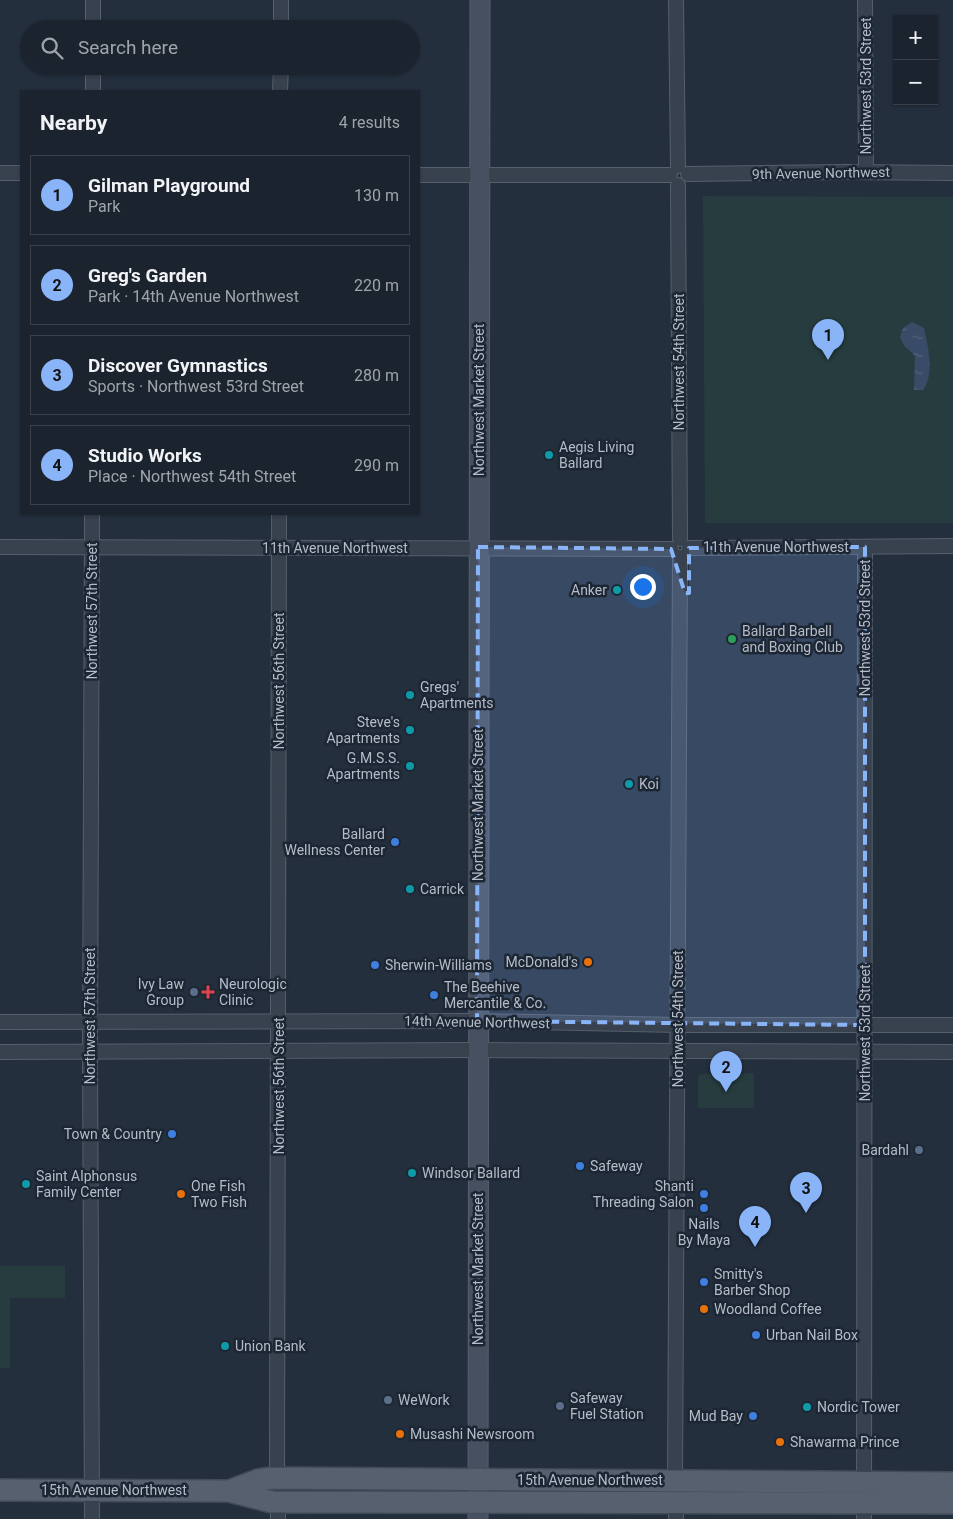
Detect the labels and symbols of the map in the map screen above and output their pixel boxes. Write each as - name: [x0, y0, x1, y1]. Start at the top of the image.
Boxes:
- street label: Northwest 53rd Street: [858, 17, 874, 155]
- street label: 9th Avenue Northwest: [752, 164, 891, 182]
- street label: Northwest 54th Street: [671, 293, 687, 431]
- pin: 1: [812, 319, 844, 360]
- street label: Northwest Market Street: [471, 323, 487, 476]
- place label: Aegis Living Ballard: [559, 439, 634, 471]
- marker: Aegis Living Ballard: [543, 449, 555, 461]
- street label: 11th Avenue Northwest: [703, 539, 849, 555]
- street label: 11th Avenue Northwest: [262, 540, 408, 556]
- street label: Northwest 57th Street: [84, 542, 100, 680]
- street label: Northwest 53rd Street: [857, 559, 873, 697]
- your location: [630, 574, 656, 600]
- place label: Anker: [571, 582, 607, 598]
- marker: Anker: [611, 584, 623, 596]
- street label: Northwest 56th Street: [271, 612, 287, 750]
- place label: Ballard Barbell and Boxing Club: [742, 623, 843, 655]
- marker: Ballard Barbell and Boxing Club: [726, 633, 738, 645]
- place label: Gregs' Apartments: [420, 679, 494, 711]
- marker: Gregs' Apartments: [404, 689, 416, 701]
- place label: Steve's Apartments: [326, 714, 400, 746]
- marker: Steve's Apartments: [404, 724, 416, 736]
- street label: Northwest Market Street: [470, 728, 486, 881]
- place label: G.M.S.S. Apartments: [326, 750, 400, 782]
- marker: G.M.S.S. Apartments: [404, 760, 416, 772]
- place label: Koi: [639, 776, 659, 792]
- marker: Koi: [623, 778, 635, 790]
- place label: Ballard Wellness Center: [284, 826, 385, 858]
- marker: Ballard Wellness Center: [389, 836, 401, 848]
- place label: Carrick: [420, 881, 465, 897]
- marker: Carrick: [404, 883, 416, 895]
- street label: Northwest 57th Street: [82, 947, 98, 1085]
- street label: Northwest 54th Street: [670, 950, 686, 1088]
- place label: McDonald's: [506, 954, 578, 970]
- marker: McDonald's: [582, 956, 594, 968]
- place label: Sherwin-Williams: [385, 957, 492, 973]
- marker: Sherwin-Williams: [369, 959, 381, 971]
- street label: Northwest 53rd Street: [857, 964, 873, 1102]
- place label: Ivy Law Group: [138, 976, 184, 1008]
- place label: Neurologic Clinic: [219, 976, 287, 1008]
- place label: The Beehive Mercantile & Co.: [444, 979, 546, 1011]
- marker: Neurologic Clinic: [201, 985, 215, 999]
- marker: Ivy Law Group: [188, 986, 200, 998]
- marker: The Beehive Mercantile & Co.: [428, 989, 440, 1001]
- street label: 14th Avenue Northwest: [404, 1013, 550, 1031]
- street label: Northwest 56th Street: [271, 1017, 287, 1155]
- pin: 2: [710, 1051, 742, 1092]
- place label: Town & Country: [64, 1126, 162, 1142]
- marker: Town & Country: [166, 1128, 178, 1140]
- place label: Bardahl: [861, 1142, 909, 1158]
- marker: Bardahl: [913, 1144, 925, 1156]
- place label: Safeway: [590, 1158, 643, 1174]
- marker: Safeway: [574, 1160, 586, 1172]
- place label: Windsor Ballard: [422, 1165, 520, 1181]
- marker: Windsor Ballard: [406, 1167, 418, 1179]
- place label: Saint Alphonsus Family Center: [36, 1168, 137, 1200]
- pin: 3: [790, 1172, 822, 1213]
- marker: Saint Alphonsus Family Center: [20, 1178, 32, 1190]
- place label: One Fish Two Fish: [191, 1178, 247, 1210]
- place label: Shanti Threading Salon: [593, 1178, 694, 1210]
- marker: One Fish Two Fish: [175, 1188, 187, 1200]
- marker: Shanti Threading Salon: [698, 1188, 710, 1200]
- street label: Northwest Market Street: [470, 1192, 486, 1345]
- marker: Nails By Maya: [698, 1202, 710, 1214]
- pin: 4: [739, 1206, 771, 1247]
- place label: Nails By Maya: [678, 1216, 730, 1248]
- place label: Smitty's Barber Shop: [714, 1266, 791, 1298]
- marker: Smitty's Barber Shop: [698, 1276, 710, 1288]
- place label: Woodland Coffee: [714, 1301, 822, 1317]
- marker: Woodland Coffee: [698, 1303, 710, 1315]
- place label: Urban Nail Box: [766, 1327, 858, 1343]
- marker: Urban Nail Box: [750, 1329, 762, 1341]
- place label: Union Bank: [235, 1338, 306, 1354]
- marker: Union Bank: [219, 1340, 231, 1352]
- place label: Safeway Fuel Station: [570, 1390, 644, 1422]
- place label: WeWork: [398, 1392, 451, 1408]
- marker: WeWork: [382, 1394, 394, 1406]
- place label: Nordic Tower: [817, 1399, 900, 1415]
- marker: Safeway Fuel Station: [554, 1400, 566, 1412]
- marker: Nordic Tower: [801, 1401, 813, 1413]
- place label: Mud Bay: [689, 1408, 743, 1424]
- marker: Mud Bay: [747, 1410, 759, 1422]
- place label: Musashi Newsroom: [410, 1426, 535, 1442]
- marker: Musashi Newsroom: [394, 1428, 406, 1440]
- place label: Shawarma Prince: [790, 1434, 899, 1450]
- marker: Shawarma Prince: [774, 1436, 786, 1448]
- street label: 15th Avenue Northwest: [517, 1472, 663, 1488]
- street label: 15th Avenue Northwest: [41, 1482, 187, 1498]

